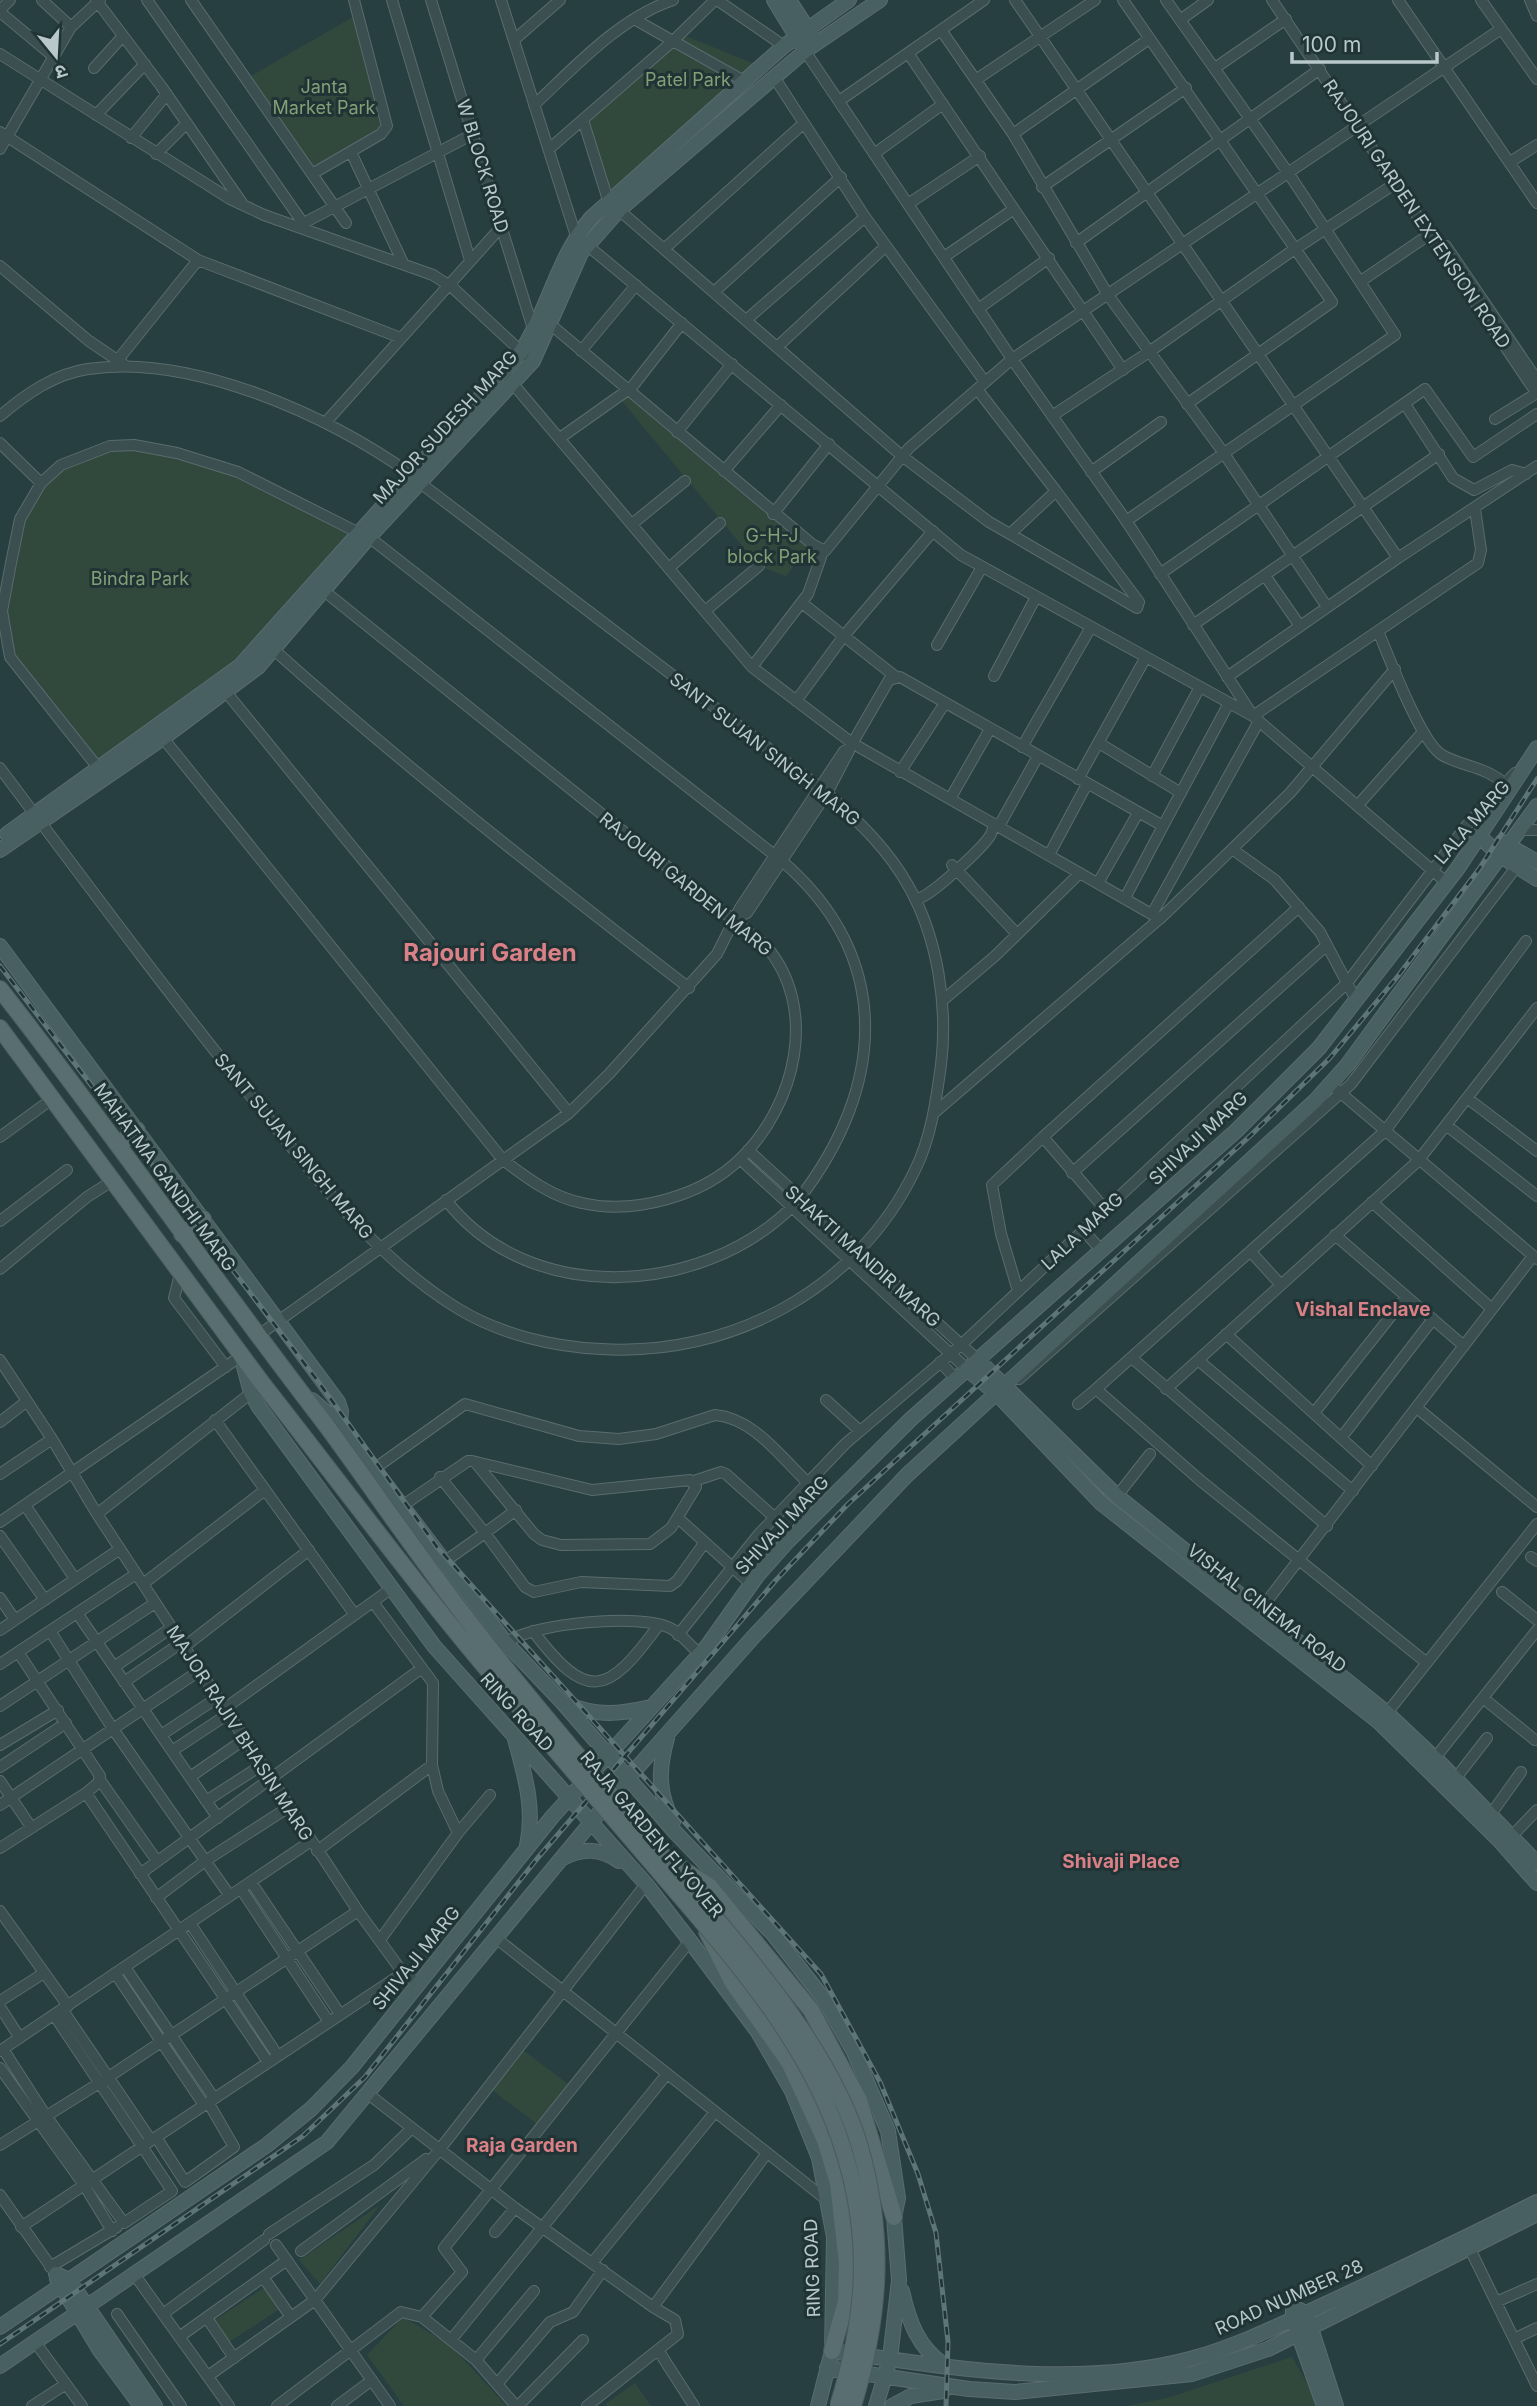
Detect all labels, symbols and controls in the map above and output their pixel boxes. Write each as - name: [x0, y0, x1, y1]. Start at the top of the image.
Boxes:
- north arrow: [21, 21, 91, 91]
- scale bar: [1292, 21, 1437, 65]
- text: 100 m: [1302, 32, 1361, 57]
- text: उ: [51, 59, 70, 85]
- park label: Patel Park: [645, 69, 731, 90]
- park label: Janta Market Park: [273, 76, 376, 118]
- street label: RAJOURI GARDEN EXTENSION ROAD: [1319, 76, 1515, 352]
- street label: W BLOCK ROAD: [453, 97, 513, 235]
- street label: MAJOR SUDESH MARG: [369, 346, 521, 508]
- park label: G-H-J block Park: [727, 525, 817, 567]
- park label: Bindra Park: [91, 568, 189, 589]
- street label: SANT SUJAN SINGH MARG: [666, 668, 864, 830]
- street label: LALA MARG: [1430, 776, 1514, 868]
- street label: RAJOURI GARDEN MARG: [595, 808, 777, 960]
- district label: Rajouri Garden: [403, 938, 577, 967]
- street label: SANT SUJAN SINGH MARG: [210, 1049, 378, 1243]
- street label: MAHATMA GANDHI MARG: [90, 1079, 240, 1275]
- street label: SHIVAJI MARG: [1144, 1087, 1252, 1189]
- street label: SHAKTI MANDIR MARG: [781, 1181, 945, 1331]
- street label: LALA MARG: [1037, 1188, 1127, 1274]
- district label: Vishal Enclave: [1295, 1298, 1431, 1321]
- street label: SHIVAJI MARG: [731, 1471, 833, 1579]
- street label: VISHAL CINEMA ROAD: [1183, 1539, 1351, 1677]
- street label: MAJOR RAJIV BHASIN MARG: [163, 1622, 317, 1844]
- street label: RING ROAD: [476, 1668, 558, 1756]
- street label: RAJA GARDEN FLYOVER: [576, 1747, 728, 1922]
- district label: Shivaji Place: [1062, 1850, 1180, 1873]
- street label: SHIVAJI MARG: [368, 1902, 464, 2014]
- district label: Raja Garden: [466, 2134, 578, 2157]
- street label: RING ROAD: [800, 2218, 824, 2318]
- street label: ROAD NUMBER 28: [1212, 2255, 1366, 2339]

